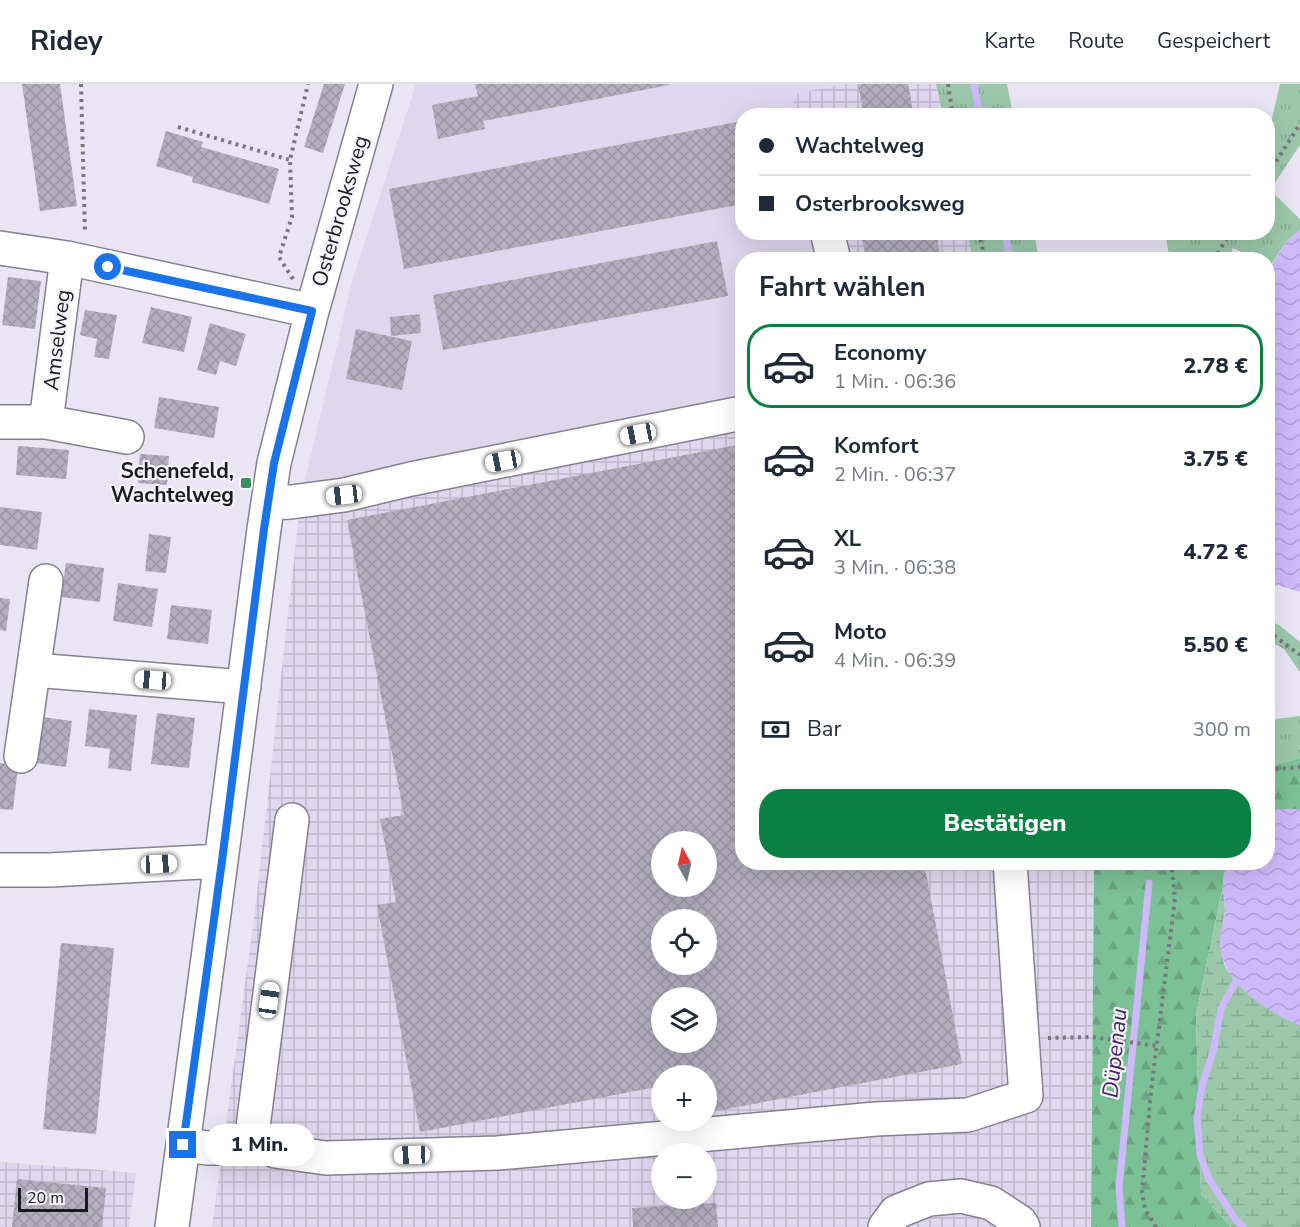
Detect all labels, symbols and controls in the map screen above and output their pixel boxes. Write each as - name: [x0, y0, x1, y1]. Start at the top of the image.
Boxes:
- text: Ridey: [30, 22, 103, 60]
- text: Karte: [985, 27, 1035, 55]
- text: Route: [1068, 27, 1124, 55]
- text: Gespeichert: [1157, 27, 1270, 55]
- text: Wachtelweg: [795, 131, 924, 161]
- street label: Osterbrooksweg: [305, 132, 375, 290]
- text: Osterbrooksweg: [795, 189, 965, 219]
- route start: [94, 253, 121, 280]
- text: Fahrt wählen: [759, 269, 925, 306]
- street label: Amselweg: [37, 288, 77, 392]
- text: Economy: [834, 338, 926, 368]
- icon: car: [762, 339, 816, 393]
- text: 2.78 €: [1183, 351, 1248, 381]
- text: 1 Min. · 06:36: [834, 368, 956, 395]
- car: [619, 422, 657, 446]
- text: Komfort: [834, 431, 918, 461]
- icon: car: [762, 432, 816, 486]
- text: 3.75 €: [1183, 444, 1248, 474]
- car: [484, 449, 522, 473]
- place label: Schenefeld, Wachtelweg: [111, 457, 234, 509]
- text: 2 Min. · 06:37: [834, 461, 956, 488]
- marker: Schenefeld, Wachtelweg: [239, 476, 253, 490]
- car: [325, 484, 363, 506]
- text: XL: [834, 524, 861, 554]
- icon: car: [762, 525, 816, 579]
- text: 4.72 €: [1183, 537, 1248, 567]
- text: 3 Min. · 06:38: [834, 554, 956, 581]
- text: Moto: [834, 617, 887, 647]
- icon: car: [762, 618, 816, 672]
- text: 5.50 €: [1183, 630, 1248, 660]
- text: 4 Min. · 06:39: [834, 647, 956, 674]
- car: [134, 670, 172, 690]
- icon: cash: [759, 713, 792, 746]
- text: Bar: [807, 714, 841, 744]
- text: 300 m: [1193, 716, 1251, 743]
- button: Bestätigen: [759, 789, 1251, 858]
- north arrow: [651, 831, 717, 897]
- map controls: [651, 831, 717, 1209]
- car: [141, 854, 177, 874]
- button: locate: [651, 909, 717, 975]
- car: [258, 981, 280, 1019]
- button: layers: [651, 987, 717, 1053]
- water label: Düpenau: [1095, 1007, 1135, 1099]
- button: +: [651, 1065, 717, 1131]
- callout: 1 Min.: [204, 1124, 315, 1166]
- route end: [169, 1131, 196, 1158]
- text: 1 Min.: [231, 1131, 288, 1158]
- button: −: [651, 1143, 717, 1209]
- car: [394, 1145, 430, 1165]
- scale bar: [18, 1185, 88, 1212]
- text: 20 m: [27, 1187, 64, 1209]

